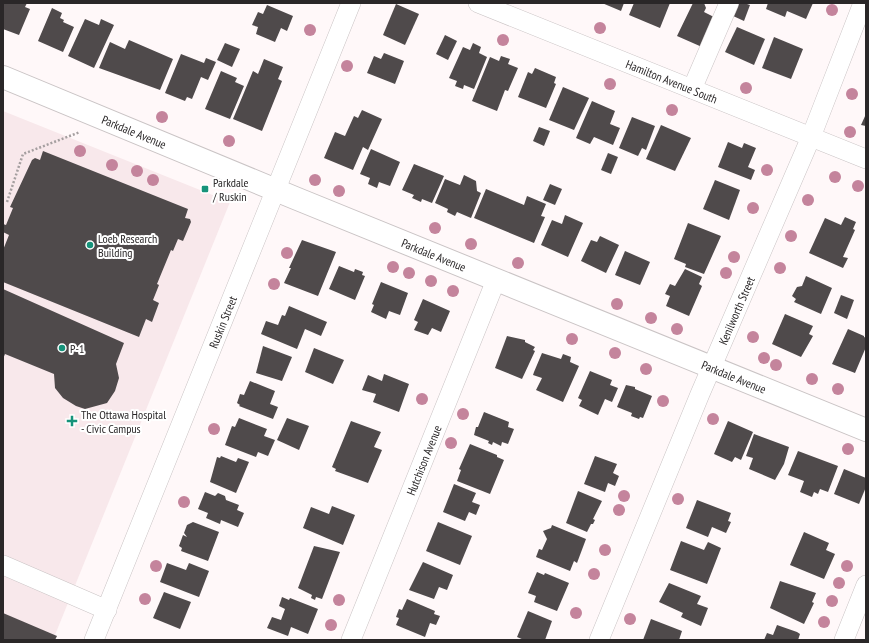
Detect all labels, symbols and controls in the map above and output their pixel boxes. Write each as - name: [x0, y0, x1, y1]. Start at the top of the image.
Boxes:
- street label: Hamilton Avenue South: [624, 56, 720, 106]
- street label: Parkdale Avenue: [100, 111, 169, 151]
- place label: Parkdale / Ruskin: [212, 175, 249, 204]
- marker: Parkdale / Ruskin: [200, 184, 210, 194]
- place label: Loeb Research Building: [98, 231, 157, 260]
- street label: Parkdale Avenue: [399, 235, 468, 274]
- marker: Loeb Research Building: [85, 240, 95, 250]
- street label: Kenilworth Street: [715, 273, 758, 347]
- street label: Ruskin Street: [205, 293, 240, 350]
- place label: P-1: [70, 341, 84, 356]
- marker: P-1: [57, 343, 67, 353]
- street label: Parkdale Avenue: [700, 357, 769, 396]
- place label: The Ottawa Hospital - Civic Campus: [81, 407, 166, 436]
- marker: The Ottawa Hospital - Civic Campus: [66, 415, 78, 427]
- street label: Hutchison Avenue: [403, 423, 444, 497]

